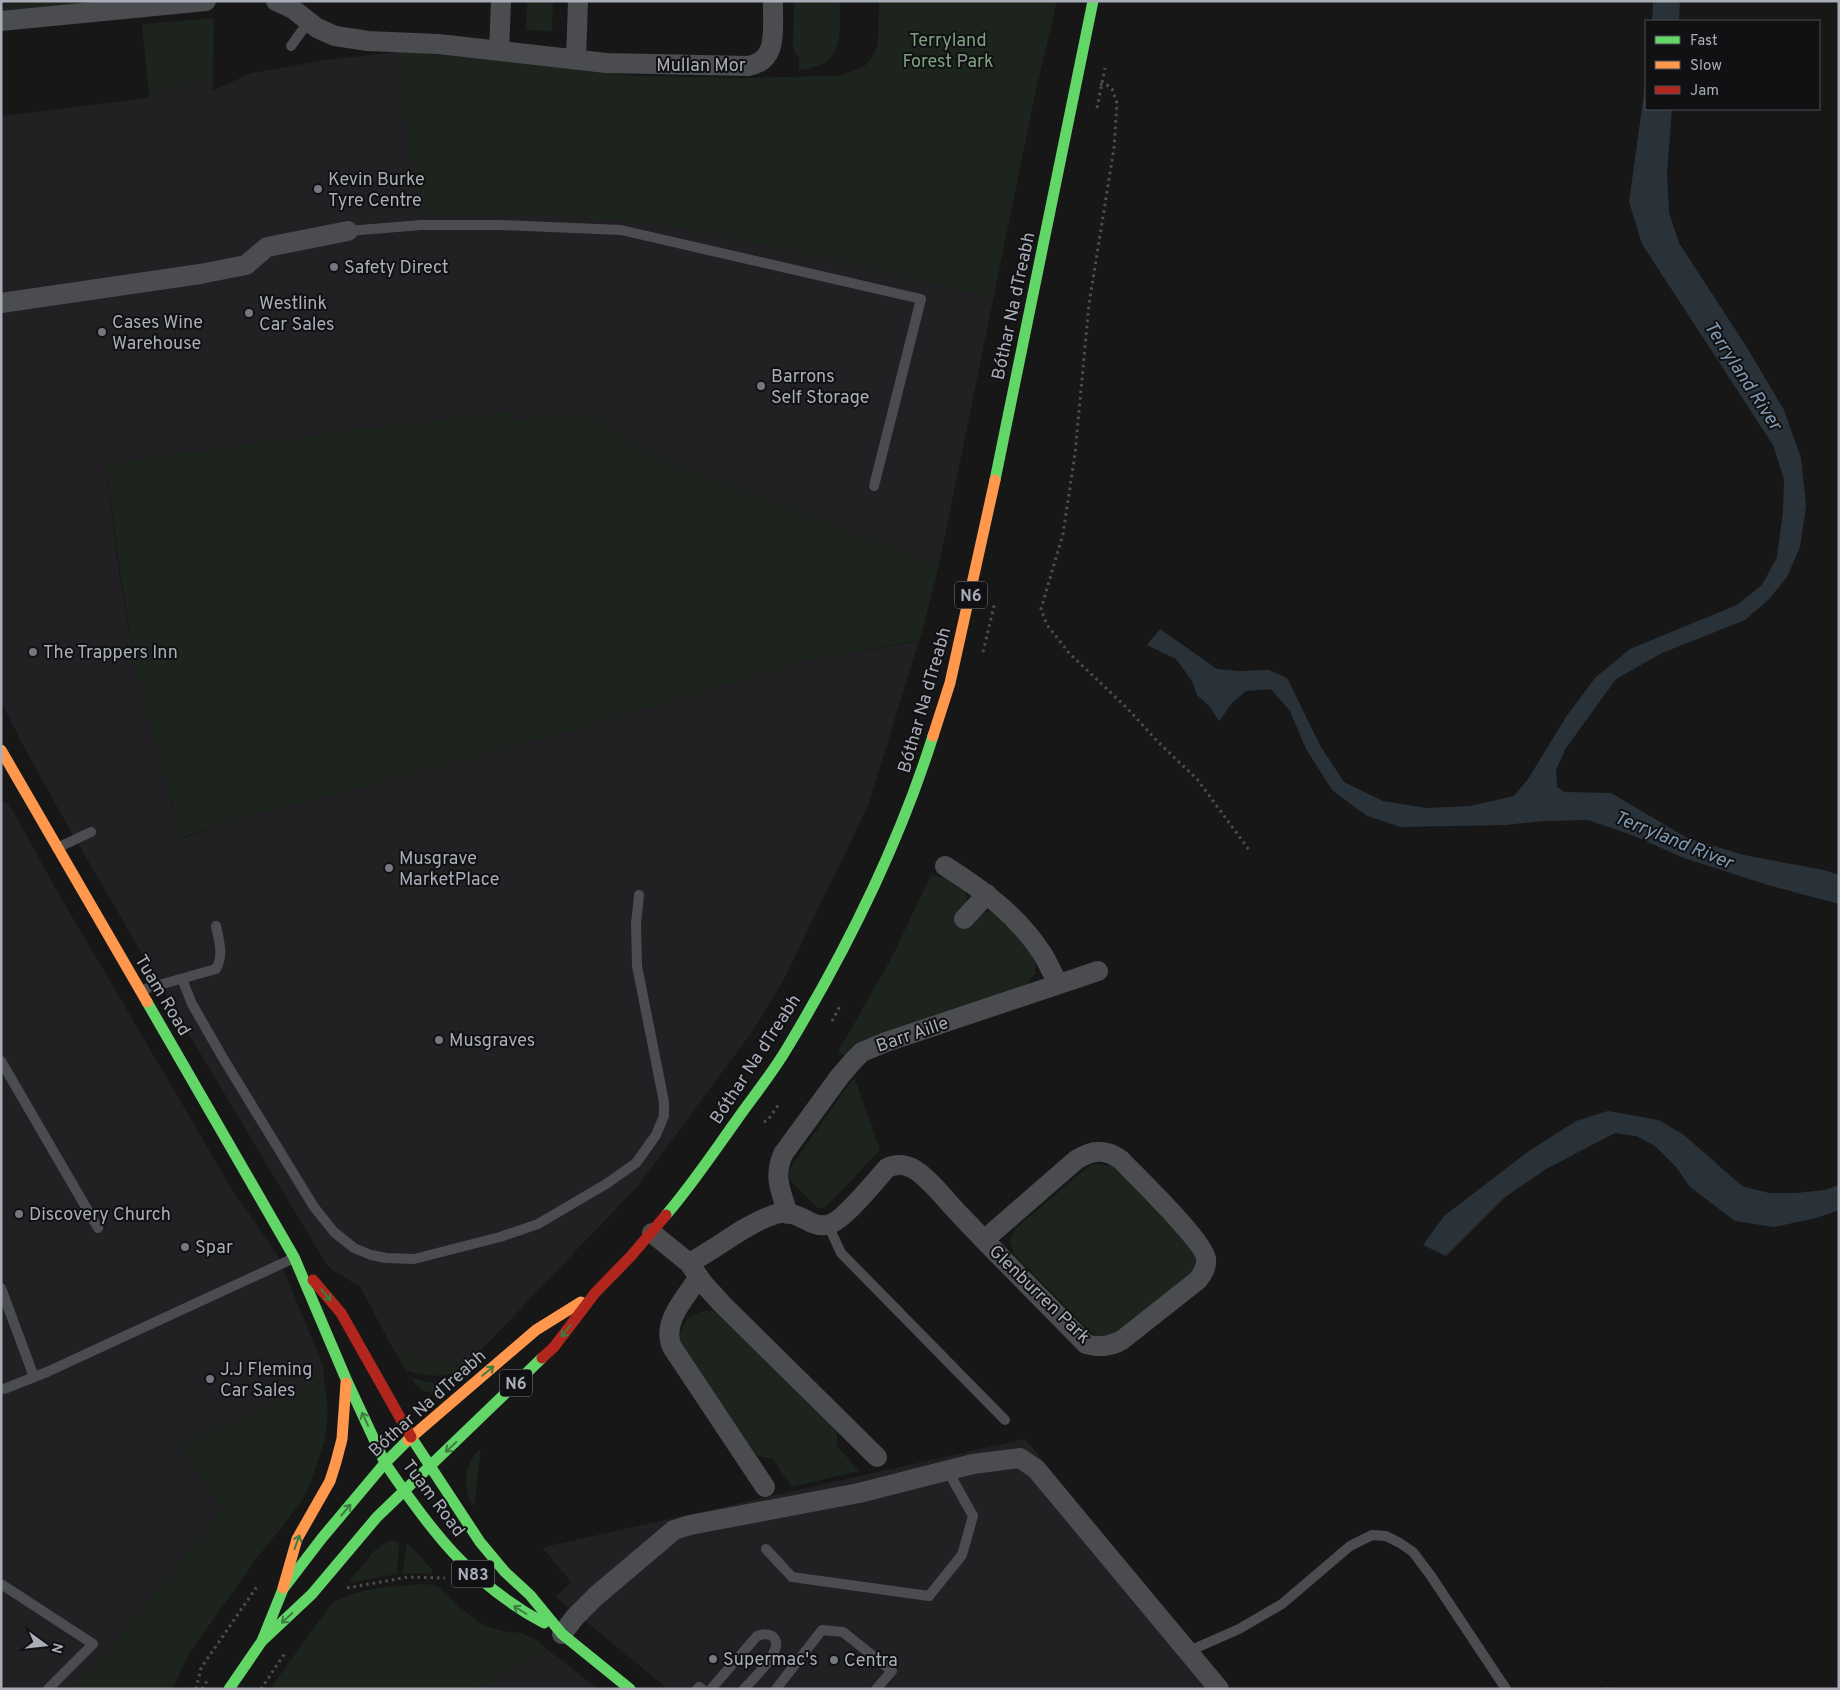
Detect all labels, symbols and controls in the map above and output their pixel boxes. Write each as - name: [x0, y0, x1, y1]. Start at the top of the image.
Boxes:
- legend: [1645, 20, 1820, 110]
- park label: Terryland Forest Park: [902, 30, 994, 74]
- text: Fast: [1690, 32, 1718, 51]
- street label: Mullan Mor: [656, 55, 746, 78]
- text: Slow: [1690, 57, 1722, 76]
- text: Jam: [1690, 82, 1719, 101]
- place label: Kevin Burke Tyre Centre: [328, 169, 425, 213]
- marker: Kevin Burke Tyre Centre: [312, 183, 324, 195]
- street label: Bóthar Na dTreabh: [988, 230, 1041, 382]
- place label: Safety Direct: [344, 257, 449, 280]
- marker: Safety Direct: [328, 261, 340, 273]
- place label: Westlink Car Sales: [259, 293, 335, 337]
- marker: Westlink Car Sales: [243, 307, 255, 319]
- place label: Cases Wine Warehouse: [112, 312, 203, 356]
- water label: Terryland River: [1698, 317, 1788, 437]
- marker: Cases Wine Warehouse: [96, 326, 108, 338]
- place label: Barrons Self Storage: [771, 366, 869, 410]
- marker: Barrons Self Storage: [755, 380, 767, 392]
- road number: N6: [955, 582, 987, 608]
- street label: Bóthar Na dTreabh: [894, 625, 957, 776]
- place label: The Trappers Inn: [43, 642, 178, 665]
- marker: The Trappers Inn: [27, 646, 39, 658]
- water label: Terryland River: [1610, 806, 1738, 876]
- place label: Musgrave MarketPlace: [399, 848, 500, 892]
- marker: Musgrave MarketPlace: [383, 862, 395, 874]
- street label: Tuam Road: [128, 951, 195, 1041]
- street label: Bóthar Na dTreabh: [706, 990, 807, 1129]
- street label: Barr Aille: [873, 1012, 952, 1059]
- place label: Musgraves: [449, 1030, 535, 1053]
- marker: Musgraves: [433, 1034, 445, 1046]
- place label: Discovery Church: [29, 1204, 171, 1227]
- marker: Discovery Church: [13, 1208, 25, 1220]
- place label: Spar: [195, 1237, 233, 1260]
- marker: Spar: [179, 1241, 191, 1253]
- street label: Glenburren Park: [983, 1241, 1095, 1349]
- one-way arrow: [320, 1288, 331, 1301]
- one-way arrow: [560, 1325, 571, 1338]
- street label: Bóthar Na dTreabh: [364, 1345, 492, 1463]
- place label: J.J Fleming Car Sales: [220, 1359, 312, 1403]
- one-way arrow: [481, 1365, 494, 1377]
- road number: N6: [500, 1370, 532, 1396]
- marker: J.J Fleming Car Sales: [204, 1373, 216, 1385]
- one-way arrow: [359, 1412, 369, 1427]
- one-way arrow: [445, 1441, 458, 1453]
- street label: Tuam Road: [396, 1456, 469, 1542]
- one-way arrow: [340, 1504, 351, 1517]
- one-way arrow: [293, 1535, 302, 1551]
- road number: N83: [452, 1560, 494, 1588]
- one-way arrow: [513, 1604, 527, 1614]
- one-way arrow: [281, 1612, 294, 1624]
- north arrow: [20, 1620, 70, 1670]
- text: N: [47, 1641, 66, 1655]
- place label: Supermac's: [723, 1649, 818, 1672]
- place label: Centra: [844, 1650, 898, 1673]
- marker: Supermac's: [707, 1653, 719, 1665]
- marker: Centra: [828, 1654, 840, 1666]

